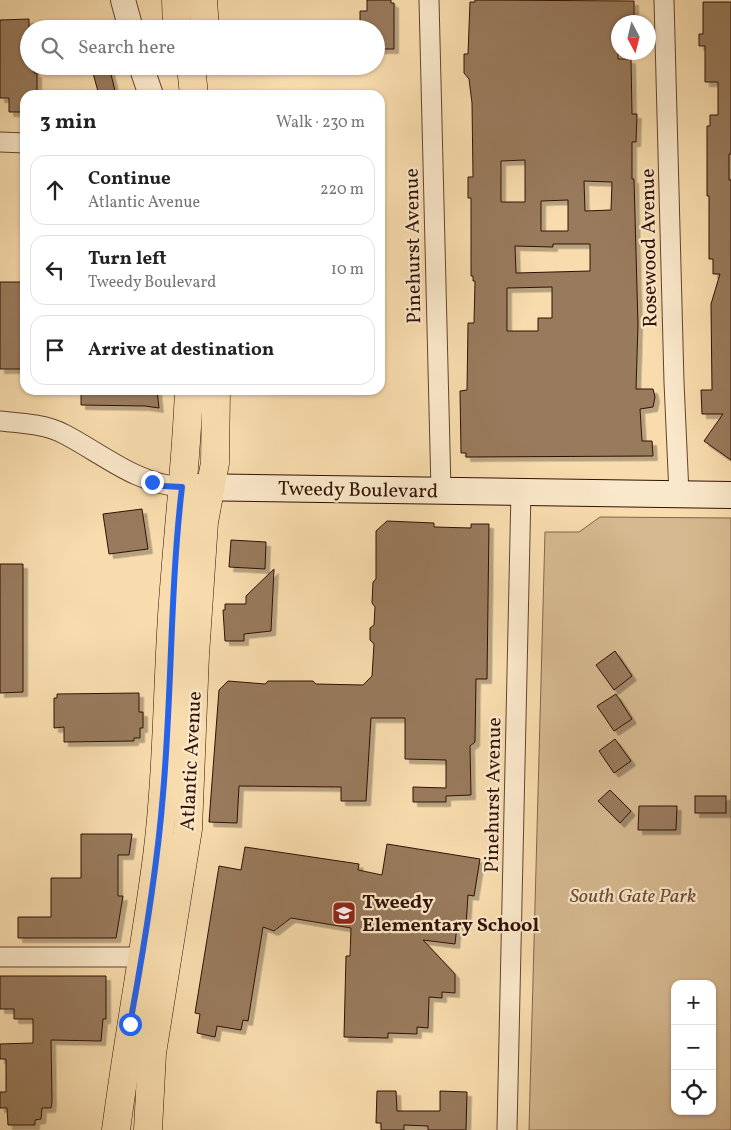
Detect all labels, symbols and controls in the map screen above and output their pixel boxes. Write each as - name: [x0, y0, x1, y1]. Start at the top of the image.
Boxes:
- north arrow: [611, 15, 656, 60]
- search box: [20, 20, 385, 75]
- icon: search: [38, 34, 66, 62]
- text: Search here: [78, 35, 175, 61]
- text: 3 min: [40, 108, 96, 137]
- text: Walk · 230 m: [276, 112, 365, 134]
- text: Continue: [88, 166, 171, 192]
- street label: Pinehurst Avenue: [399, 168, 429, 324]
- street label: Rosewood Avenue: [635, 168, 665, 328]
- icon: ahead: [41, 176, 69, 204]
- text: 220 m: [320, 179, 364, 201]
- text: Atlantic Avenue: [88, 192, 200, 214]
- text: Turn left: [88, 246, 167, 272]
- icon: left: [41, 256, 69, 284]
- text: 10 m: [331, 259, 364, 281]
- text: Tweedy Boulevard: [88, 272, 216, 294]
- icon: arrive: [41, 336, 69, 364]
- text: Arrive at destination: [88, 337, 274, 363]
- route end: [141, 471, 164, 494]
- street label: Tweedy Boulevard: [278, 476, 438, 506]
- street label: Atlantic Avenue: [174, 690, 210, 832]
- street label: Pinehurst Avenue: [479, 717, 509, 873]
- park label: South Gate Park: [570, 883, 696, 911]
- place label: Tweedy Elementary School: [362, 889, 539, 940]
- school or university icon: Tweedy Elementary School: [331, 900, 357, 926]
- map controls: [671, 980, 716, 1115]
- button: +: [671, 980, 716, 1025]
- route start: [119, 1013, 142, 1036]
- button: −: [671, 1025, 716, 1070]
- button: locate: [671, 1070, 716, 1115]

